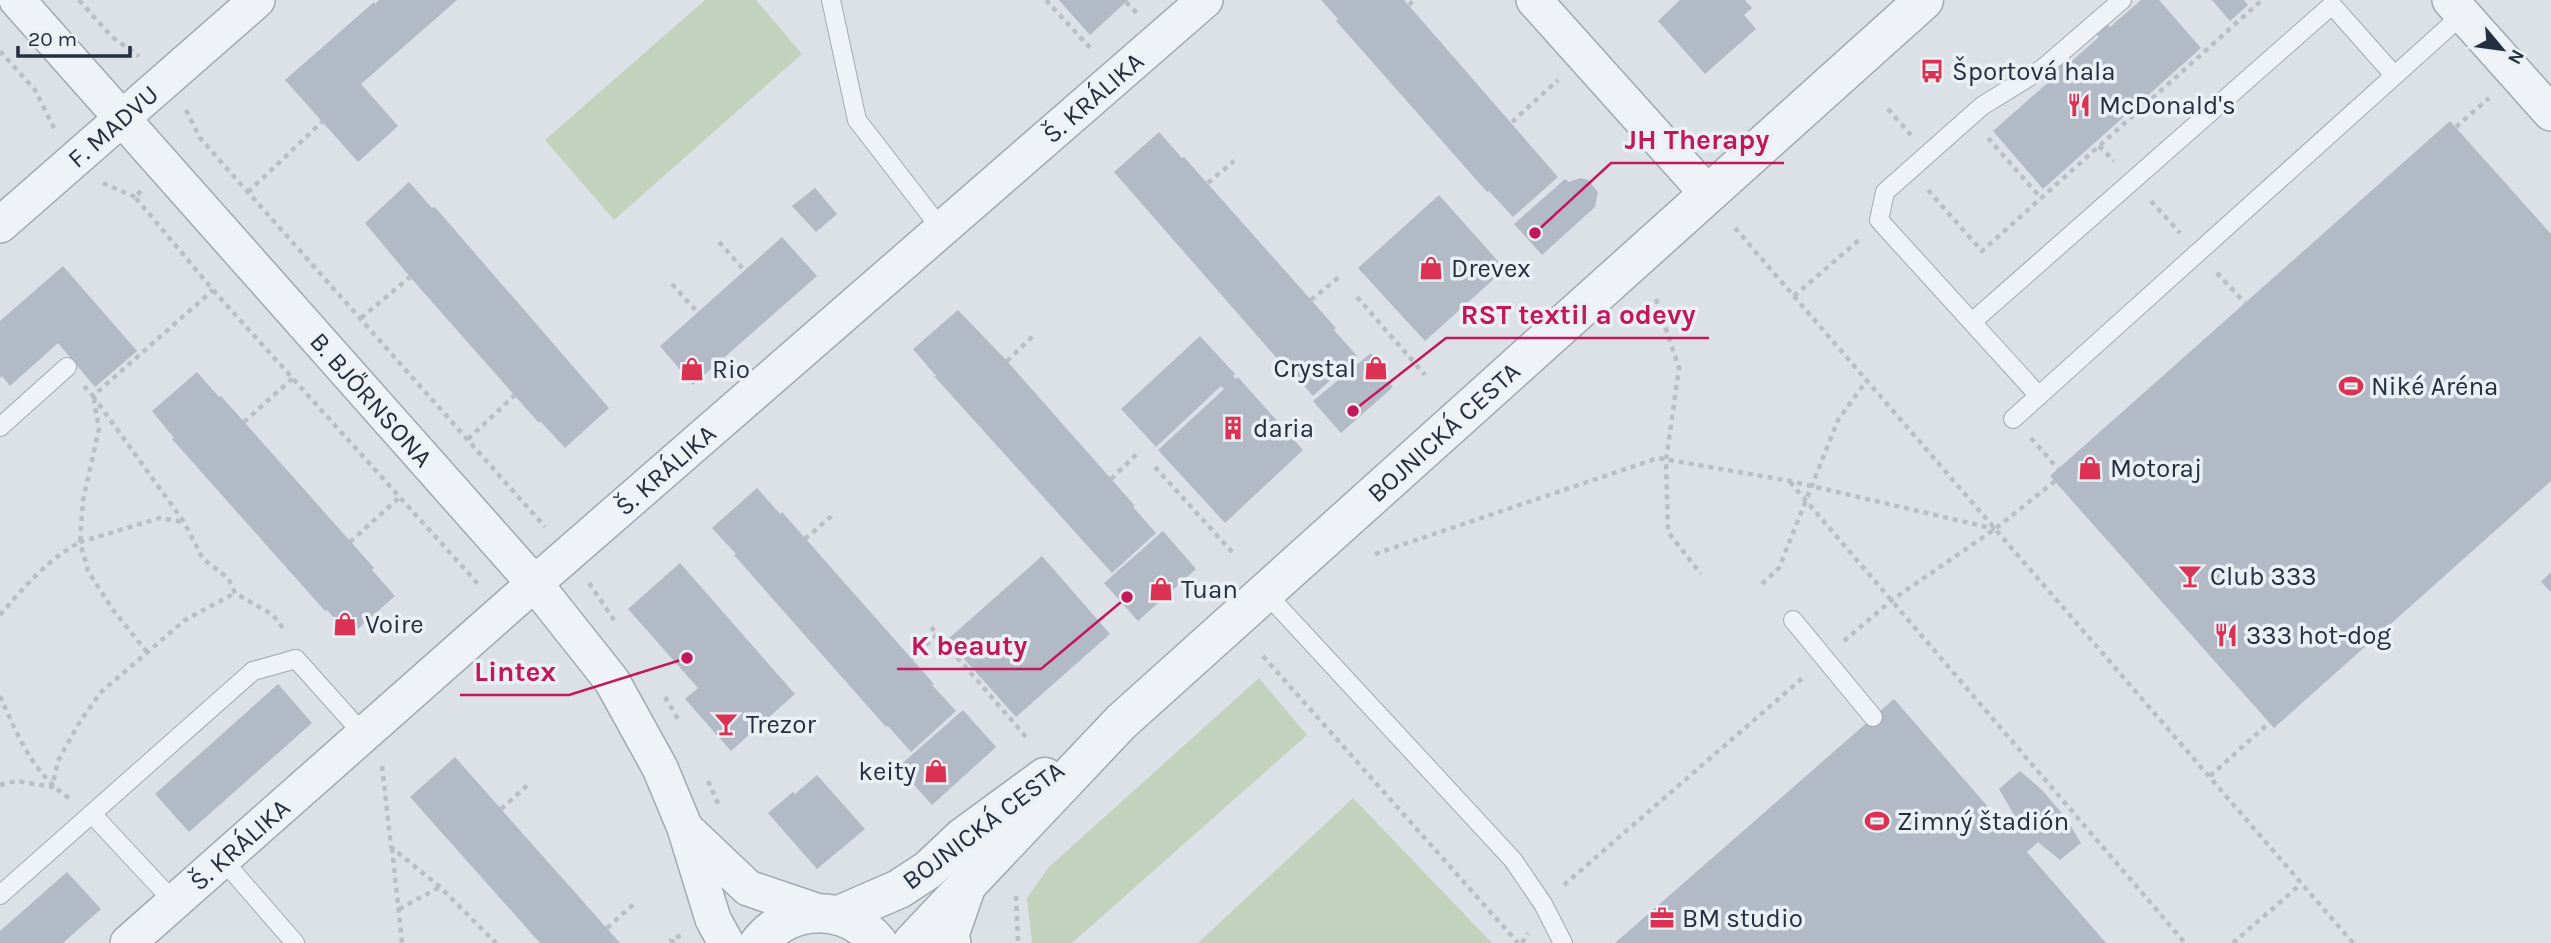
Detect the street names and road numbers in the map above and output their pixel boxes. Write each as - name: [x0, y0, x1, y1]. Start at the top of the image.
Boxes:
- street label: Š. KRÁLIKA: [1036, 46, 1150, 150]
- street label: F. MADVU: [62, 79, 165, 175]
- street label: B. BJŐRNSONA: [303, 326, 439, 474]
- street label: BOJNICKÁ CESTA: [1361, 356, 1527, 509]
- street label: Š. KRÁLIKA: [608, 418, 722, 522]
- street label: BOJNICKÁ CESTA: [896, 754, 1070, 896]
- street label: Š. KRÁLIKA: [183, 792, 296, 897]

